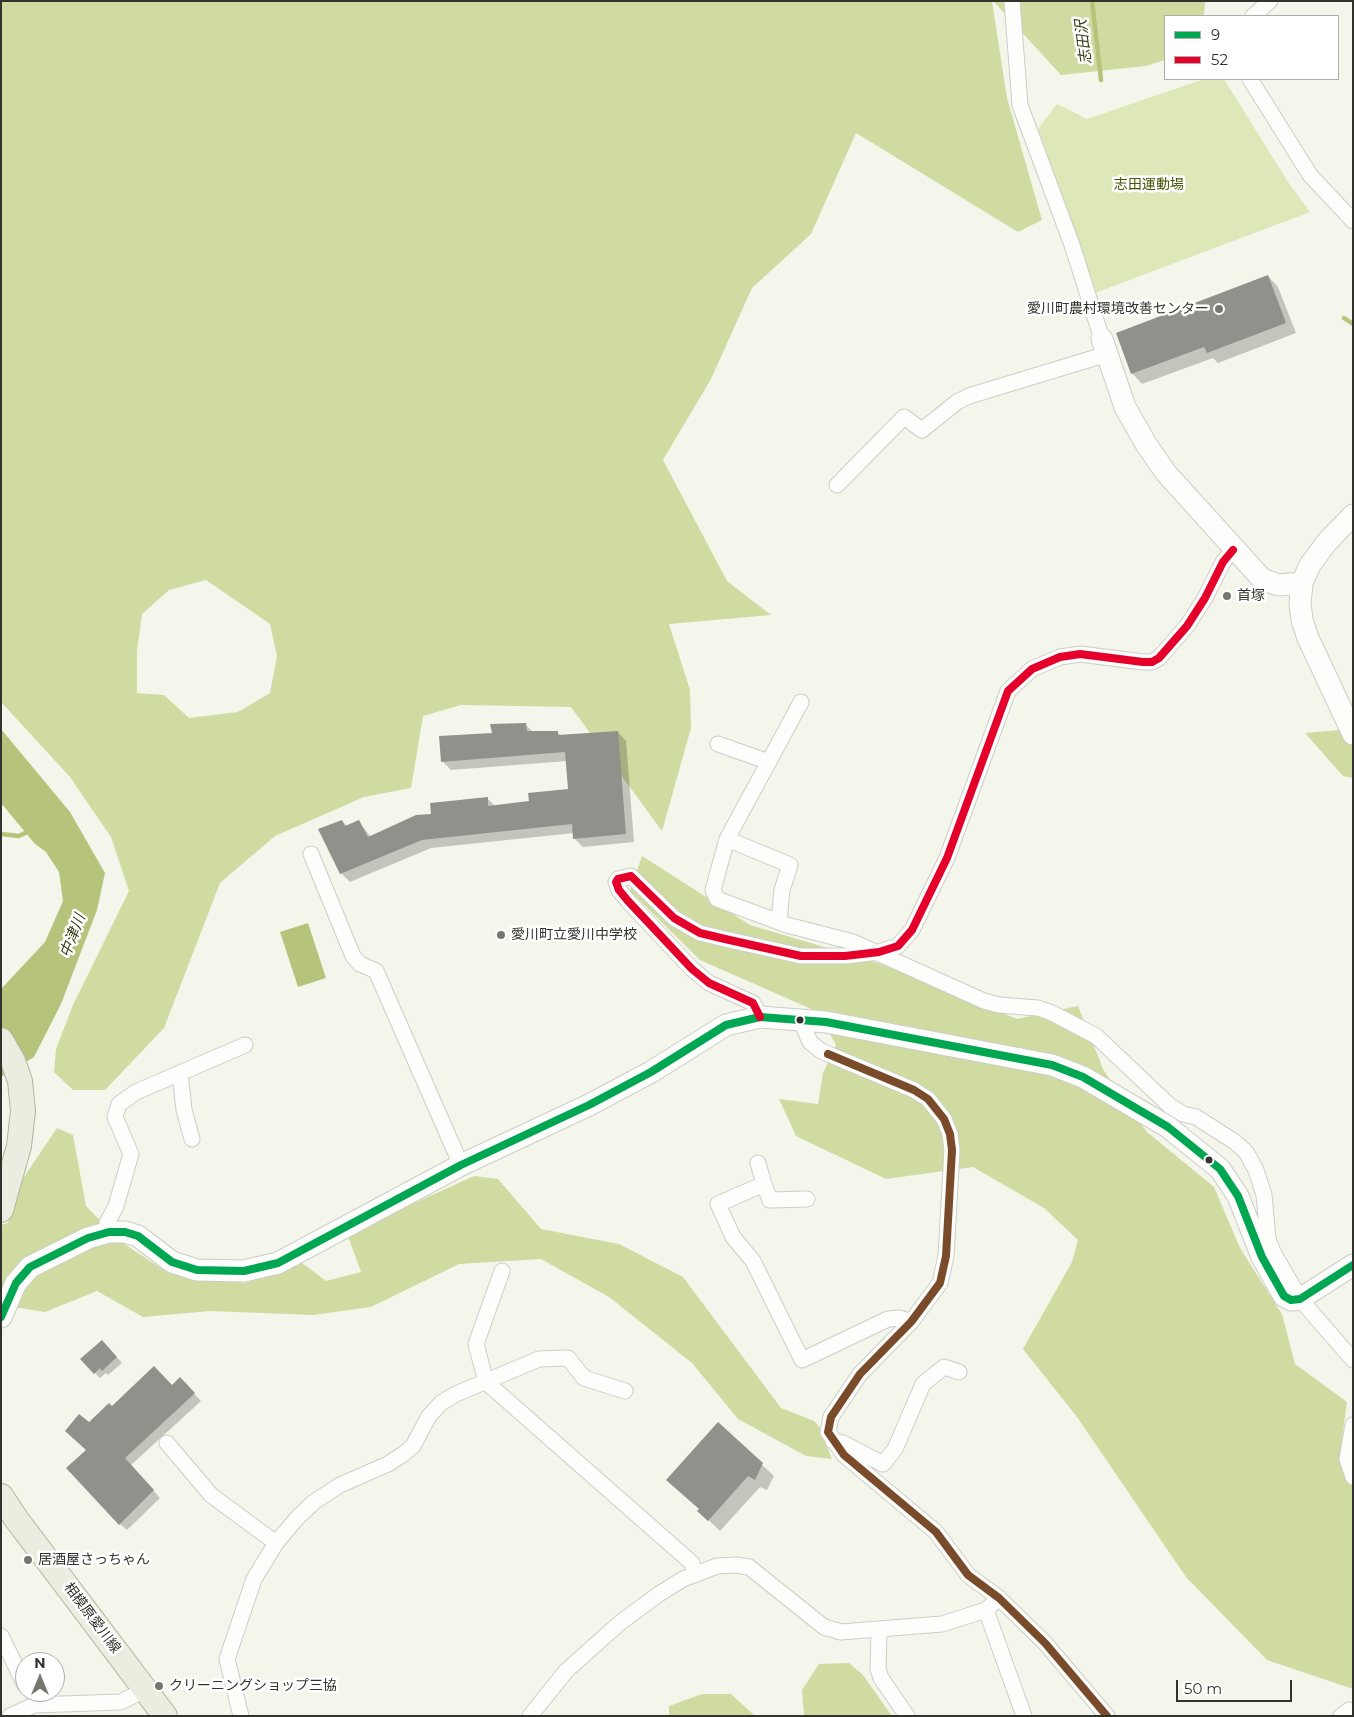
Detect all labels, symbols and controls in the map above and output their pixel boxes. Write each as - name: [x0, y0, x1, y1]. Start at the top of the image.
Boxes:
- legend: [1164, 15, 1339, 80]
- water label: 志田沢: [1072, 19, 1096, 65]
- text: 9: [1211, 25, 1220, 44]
- text: 52: [1211, 50, 1228, 69]
- park label: 志田運動場: [1114, 177, 1184, 193]
- place label: 愛川町農村環境改善センター: [1027, 301, 1209, 317]
- marker: 愛川町農村環境改善センター: [1213, 303, 1225, 315]
- place label: 首塚: [1237, 588, 1265, 604]
- marker: 首塚: [1221, 590, 1233, 602]
- water label: 中津川: [57, 912, 89, 960]
- place label: 愛川町立愛川中学校: [511, 927, 637, 943]
- marker: 愛川町立愛川中学校: [495, 929, 507, 941]
- unlabelled marker: [795, 1015, 805, 1025]
- unlabelled marker: [1204, 1155, 1214, 1165]
- place label: 居酒屋さっちゃん: [38, 1552, 150, 1568]
- marker: 居酒屋さっちゃん: [22, 1554, 34, 1566]
- street label: 相模原愛川線: [60, 1579, 124, 1657]
- north arrow: [15, 1652, 65, 1702]
- text: N: [34, 1654, 46, 1672]
- scale bar: [1179, 1670, 1295, 1702]
- place label: クリーニングショップ三協: [169, 1678, 337, 1694]
- text: 50 m: [1184, 1679, 1222, 1698]
- marker: クリーニングショップ三協: [153, 1680, 165, 1692]

